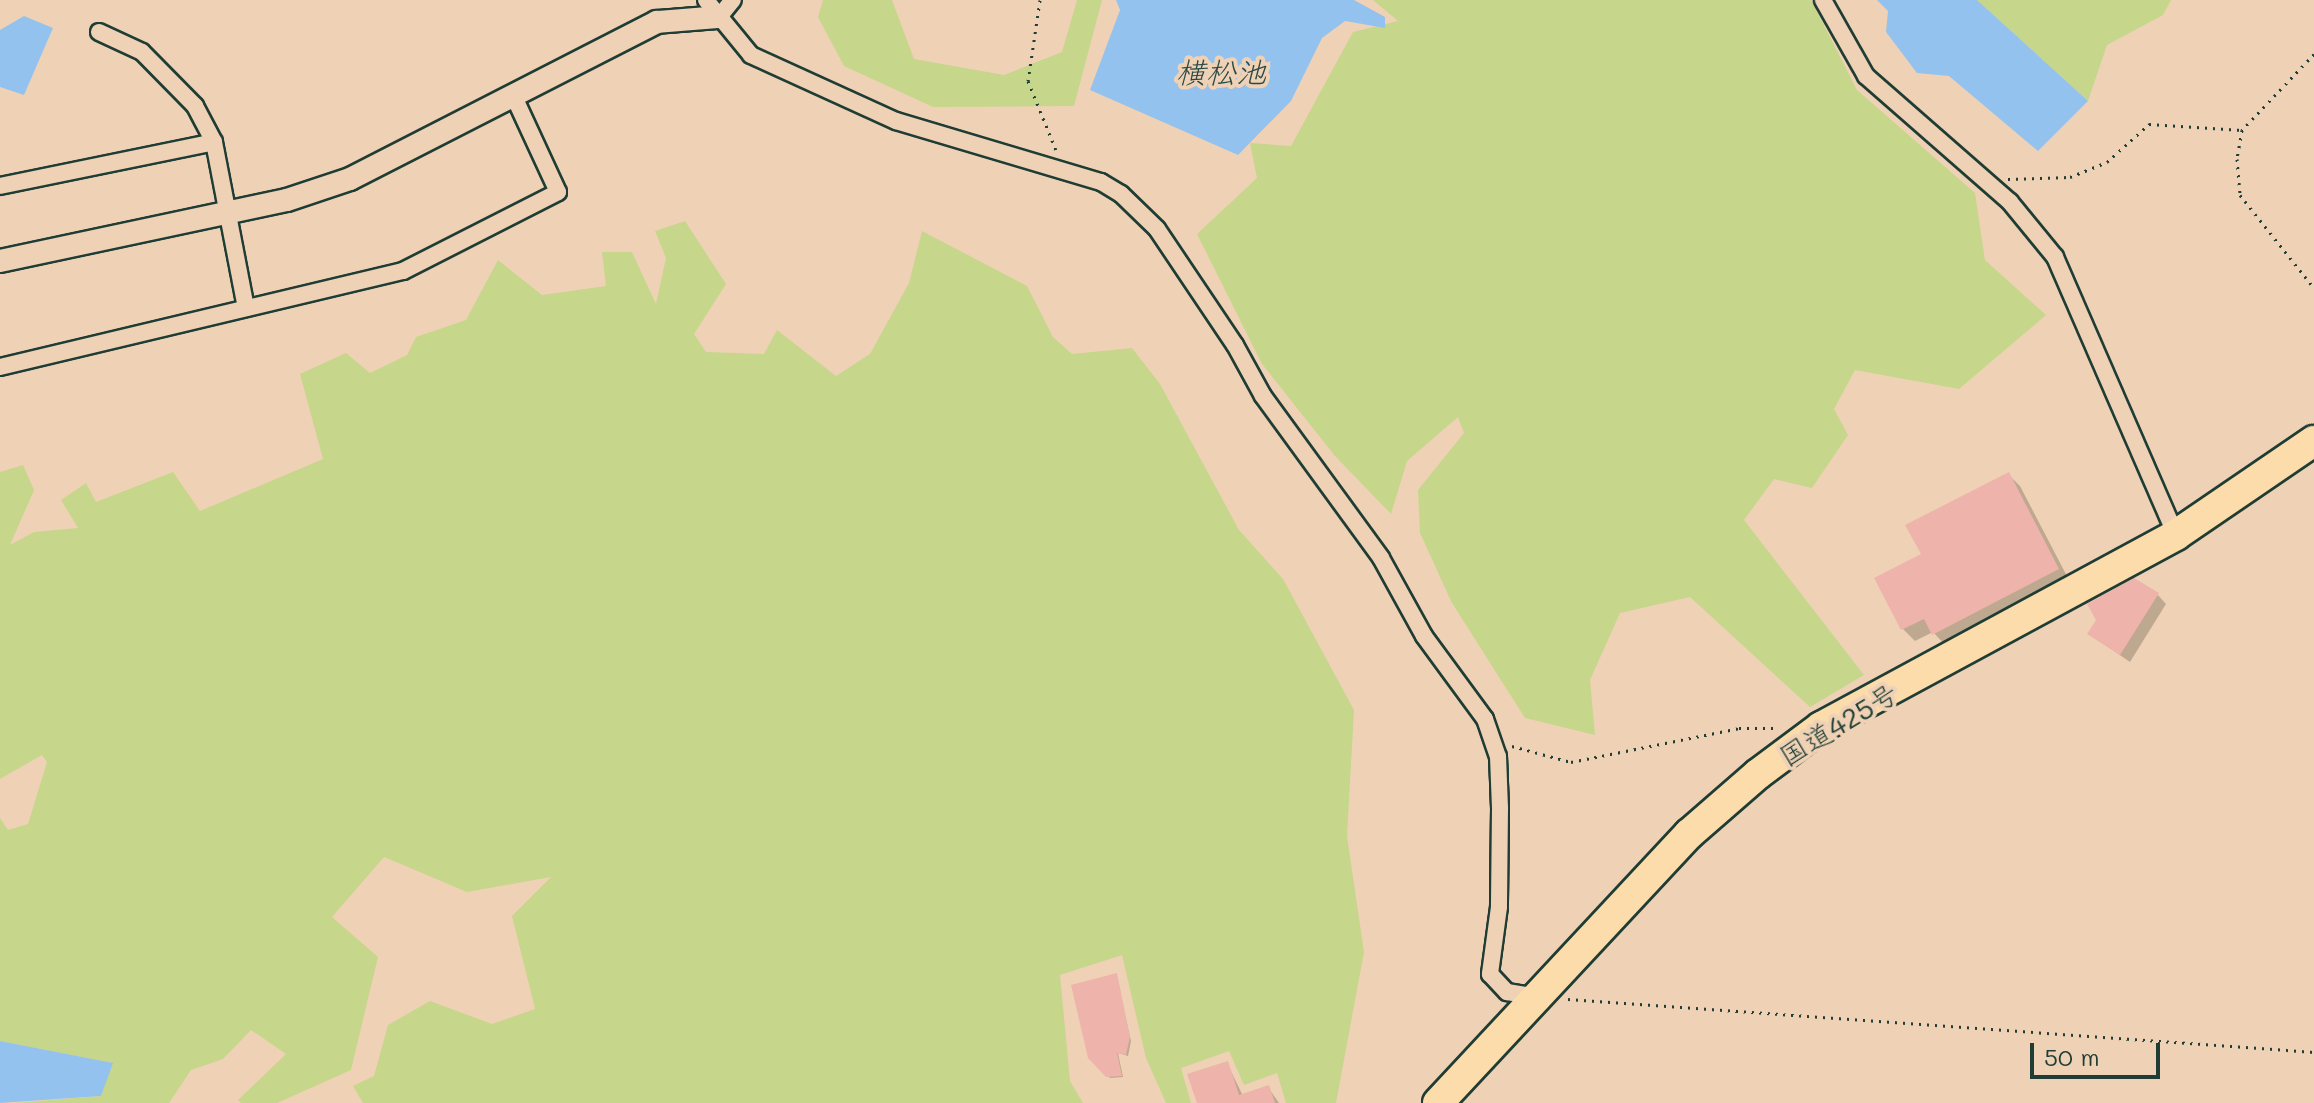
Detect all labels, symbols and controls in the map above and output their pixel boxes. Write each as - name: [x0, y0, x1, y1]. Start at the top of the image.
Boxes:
- water label: 横松池: [1176, 53, 1266, 89]
- street label: 国道425号: [1773, 676, 1903, 772]
- scale bar: [2034, 1027, 2164, 1077]
- text: 50 m: [2044, 1041, 2100, 1072]

